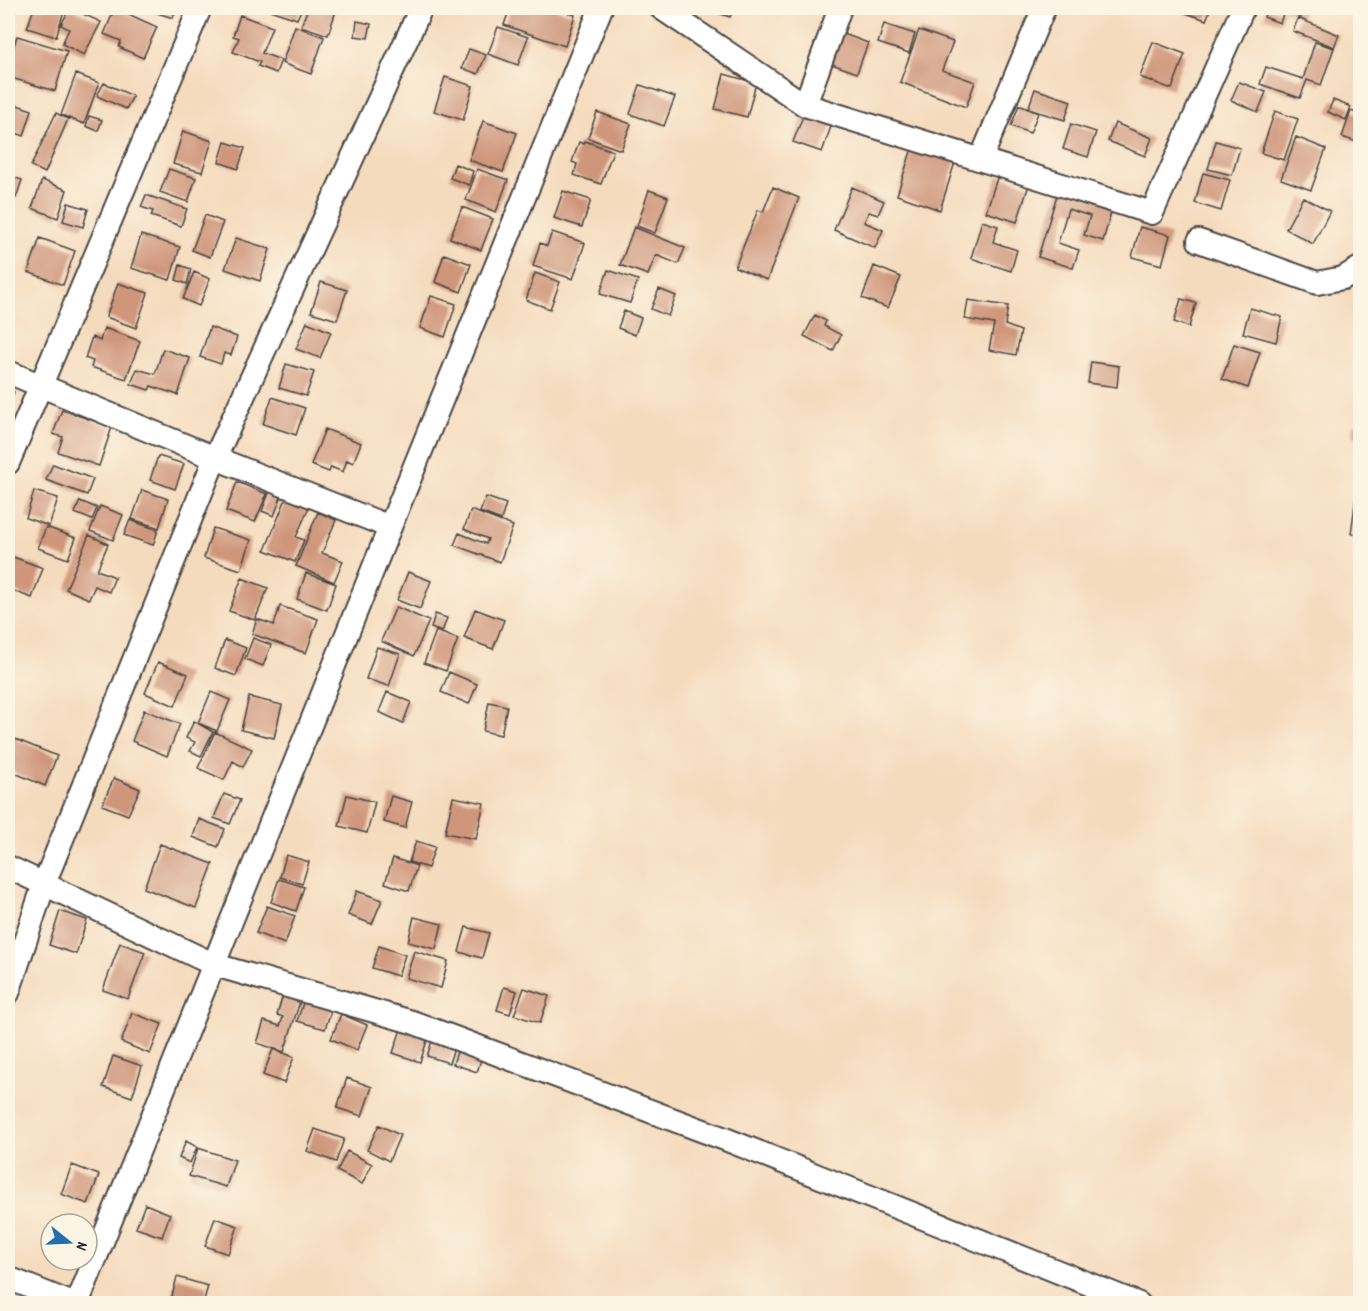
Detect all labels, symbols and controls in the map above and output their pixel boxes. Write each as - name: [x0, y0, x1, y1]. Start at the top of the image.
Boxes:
- north arrow: [39, 1212, 99, 1272]
- text: N: [69, 1239, 93, 1253]

